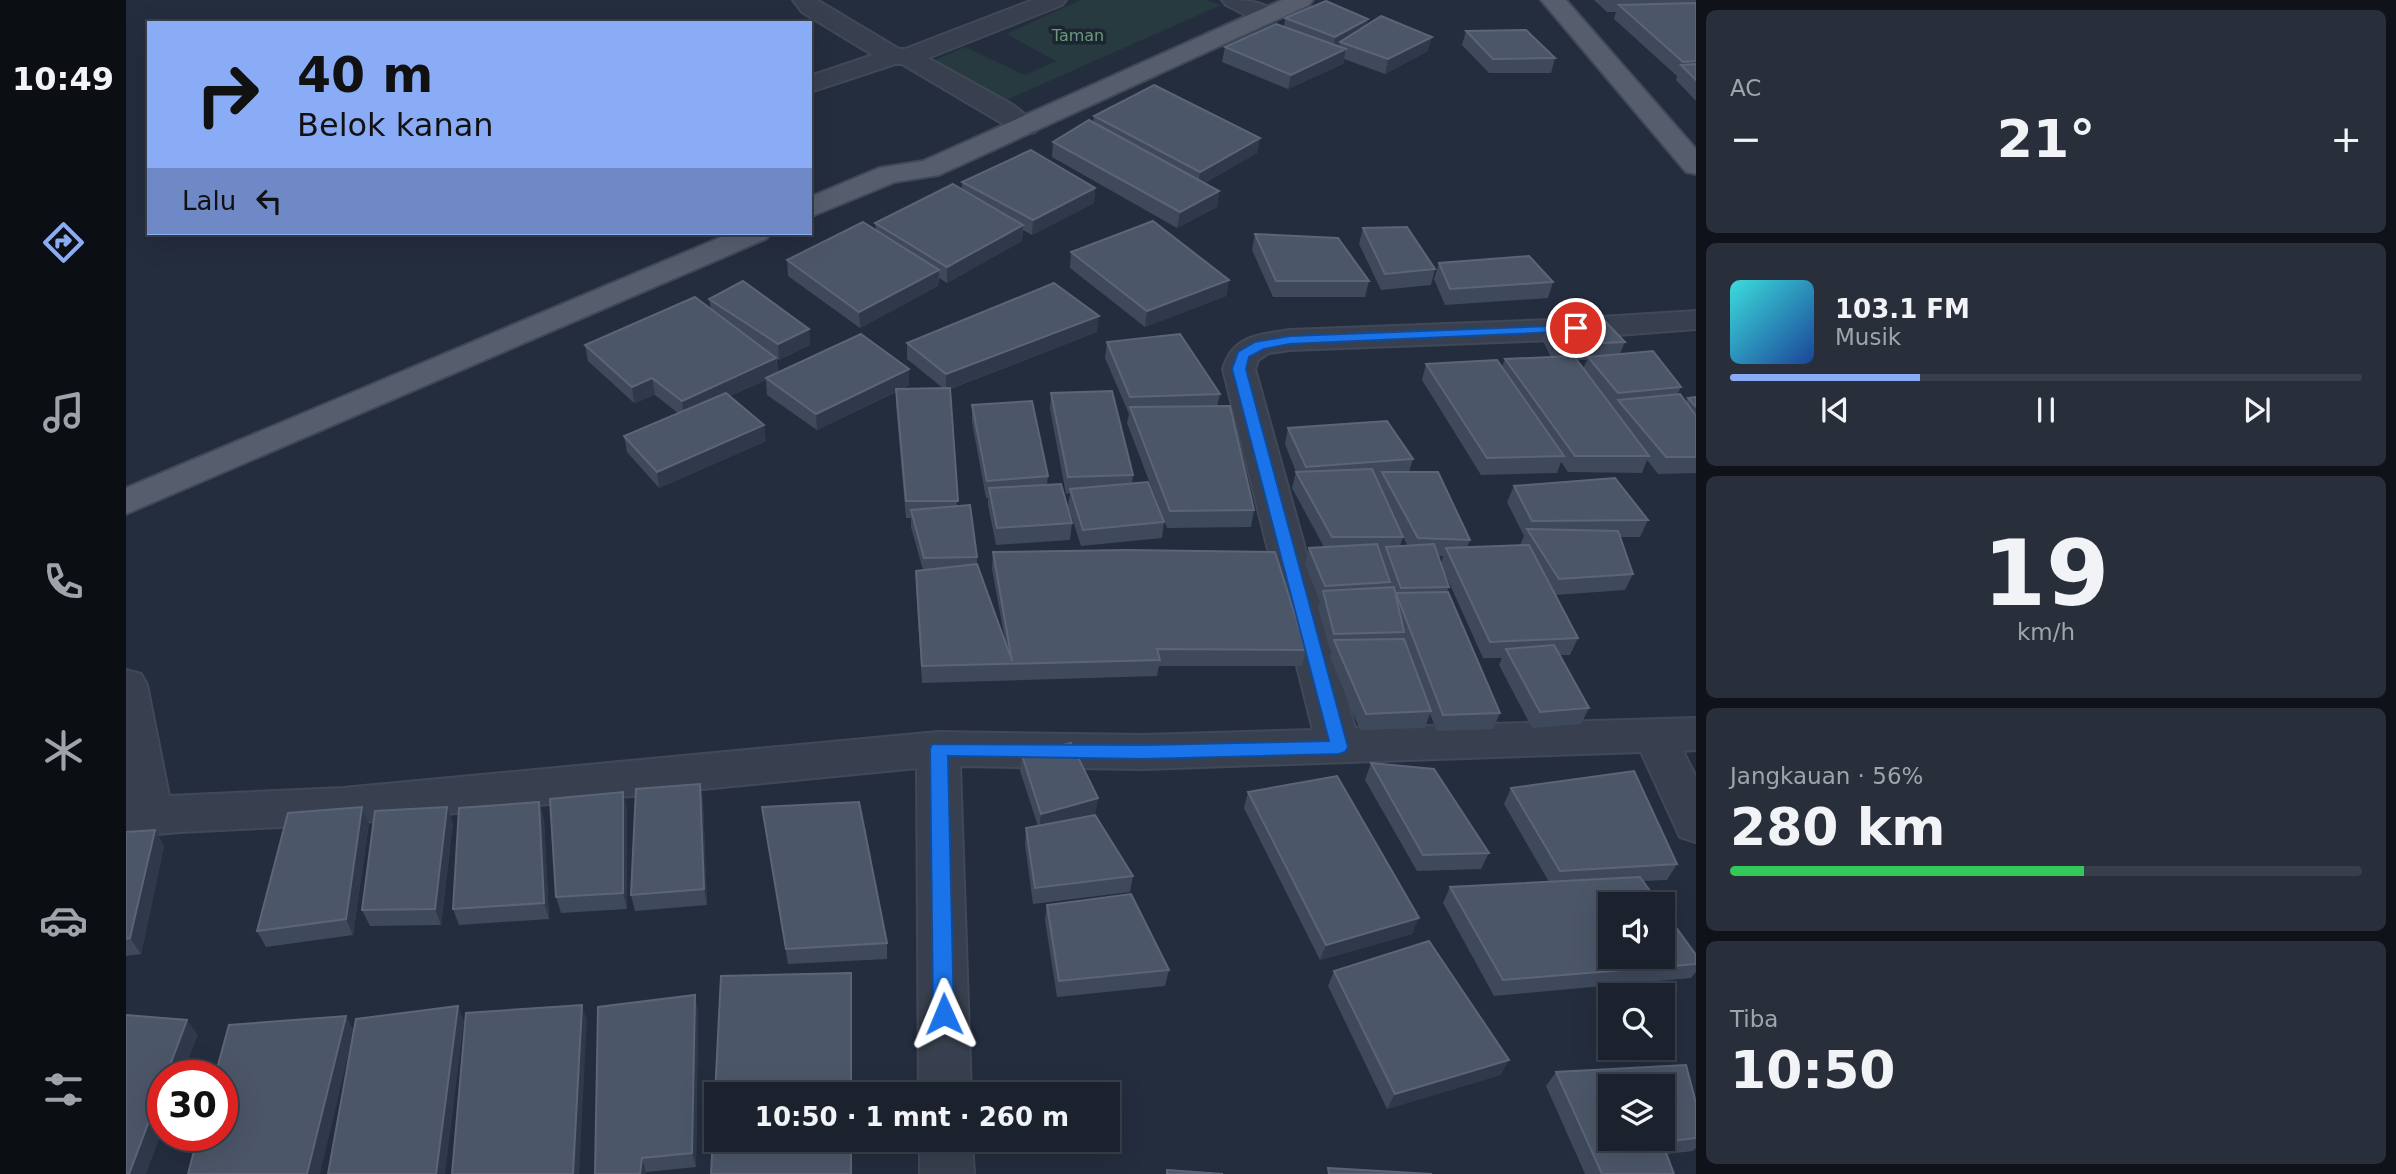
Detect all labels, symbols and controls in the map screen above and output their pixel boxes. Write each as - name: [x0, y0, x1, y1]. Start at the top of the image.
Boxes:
- park label: Taman: [1051, 26, 1104, 45]
- text: 40 m: [297, 47, 433, 104]
- icon: right: [182, 49, 273, 140]
- text: 10:49: [12, 60, 114, 98]
- text: AC: [1730, 75, 1761, 101]
- text: Belok kanan: [297, 106, 494, 144]
- text: 21°: [1997, 109, 2095, 169]
- text: −: [1730, 117, 1762, 161]
- text: +: [2330, 117, 2362, 161]
- icon: left: [250, 182, 288, 220]
- text: Lalu: [182, 186, 236, 216]
- icon: directions: [39, 218, 88, 267]
- text: 103.1 FM: [1835, 294, 1970, 324]
- pin: [1546, 298, 1606, 358]
- icon: arrive: [1557, 309, 1595, 347]
- text: Musik: [1835, 324, 1901, 350]
- icon: music: [39, 388, 88, 437]
- icon: previous: [1816, 391, 1854, 429]
- icon: pause: [2027, 391, 2065, 429]
- icon: next: [2238, 391, 2276, 429]
- text: 19: [1983, 521, 2109, 626]
- icon: phone: [39, 557, 88, 606]
- text: km/h: [2017, 619, 2075, 645]
- icon: climate: [39, 726, 88, 775]
- text: Jangkauan · 56%: [1730, 763, 1923, 789]
- text: 280 km: [1730, 797, 1945, 857]
- map controls: [1598, 892, 1675, 1151]
- button: sound: [1598, 892, 1675, 969]
- icon: car: [39, 896, 88, 945]
- position arrow: [907, 977, 981, 1051]
- button: search: [1598, 983, 1675, 1060]
- text: Tiba: [1730, 1006, 1778, 1032]
- text: 10:50: [1730, 1040, 1896, 1100]
- speed limit sign: 30: [147, 1060, 238, 1151]
- icon: filters: [39, 1065, 88, 1114]
- button: layers: [1598, 1074, 1675, 1151]
- text: 10:50 · 1 mnt · 260 m: [755, 1102, 1069, 1132]

